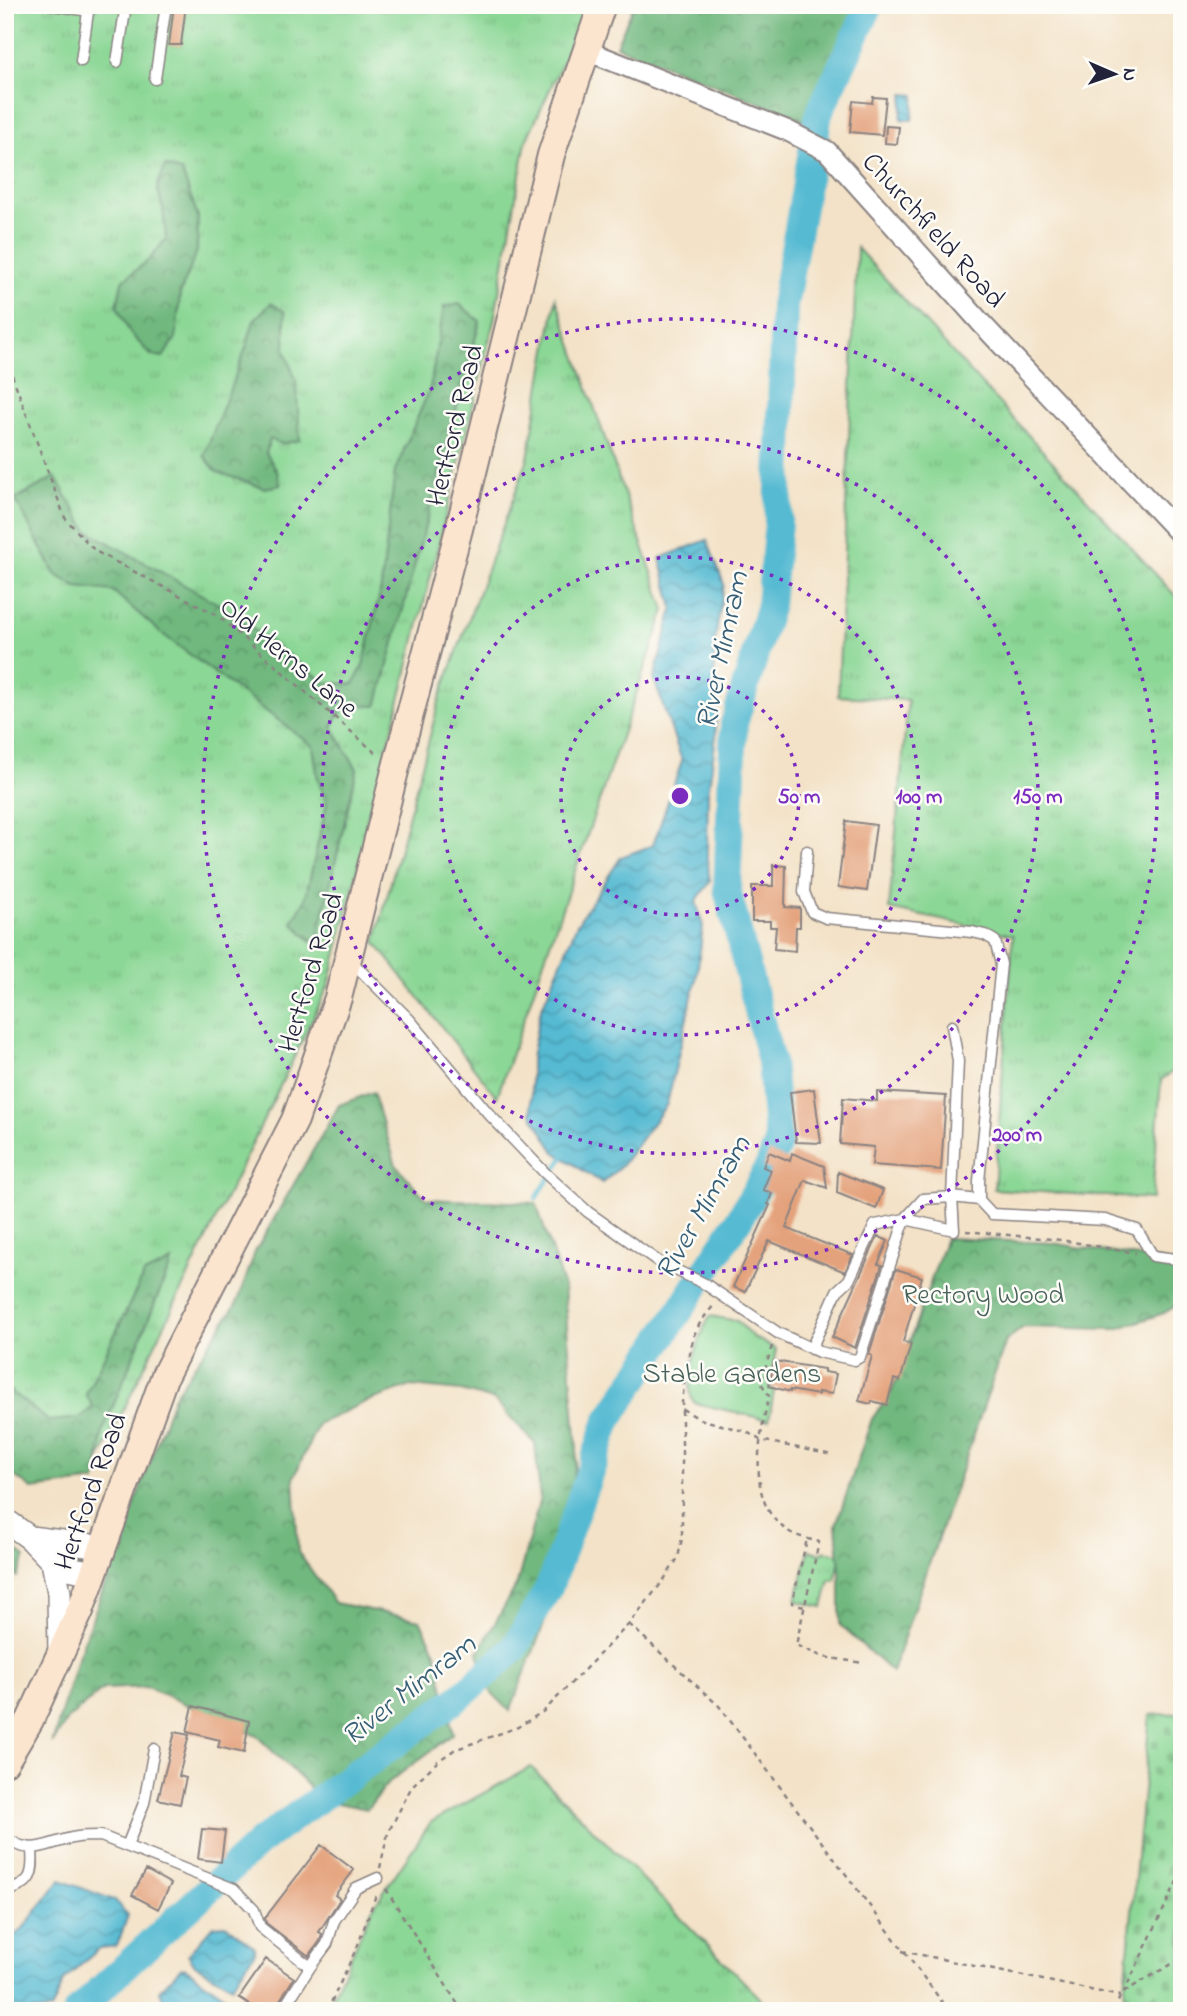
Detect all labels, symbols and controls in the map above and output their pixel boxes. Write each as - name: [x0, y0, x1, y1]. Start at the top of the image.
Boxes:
- north arrow: [1078, 38, 1148, 108]
- text: N: [1115, 68, 1142, 82]
- street label: Churchfield Road: [851, 144, 1014, 319]
- street label: Hertford Road: [417, 341, 496, 511]
- water label: River Mimram: [686, 567, 762, 734]
- street label: Old Herns Lane: [209, 588, 366, 729]
- text: 50 m: [778, 783, 820, 813]
- text: 100 m: [896, 783, 942, 813]
- text: 150 m: [1013, 783, 1063, 813]
- centre of rings: [668, 784, 692, 808]
- street label: Hertford Road: [269, 888, 356, 1058]
- text: 200 m: [991, 1121, 1042, 1151]
- water label: River Mimram: [645, 1127, 764, 1289]
- park label: Rectory Wood: [902, 1276, 1064, 1317]
- park label: Stable Gardens: [643, 1355, 821, 1396]
- street label: Hertford Road: [45, 1407, 140, 1577]
- water label: River Mimram: [333, 1624, 487, 1758]

